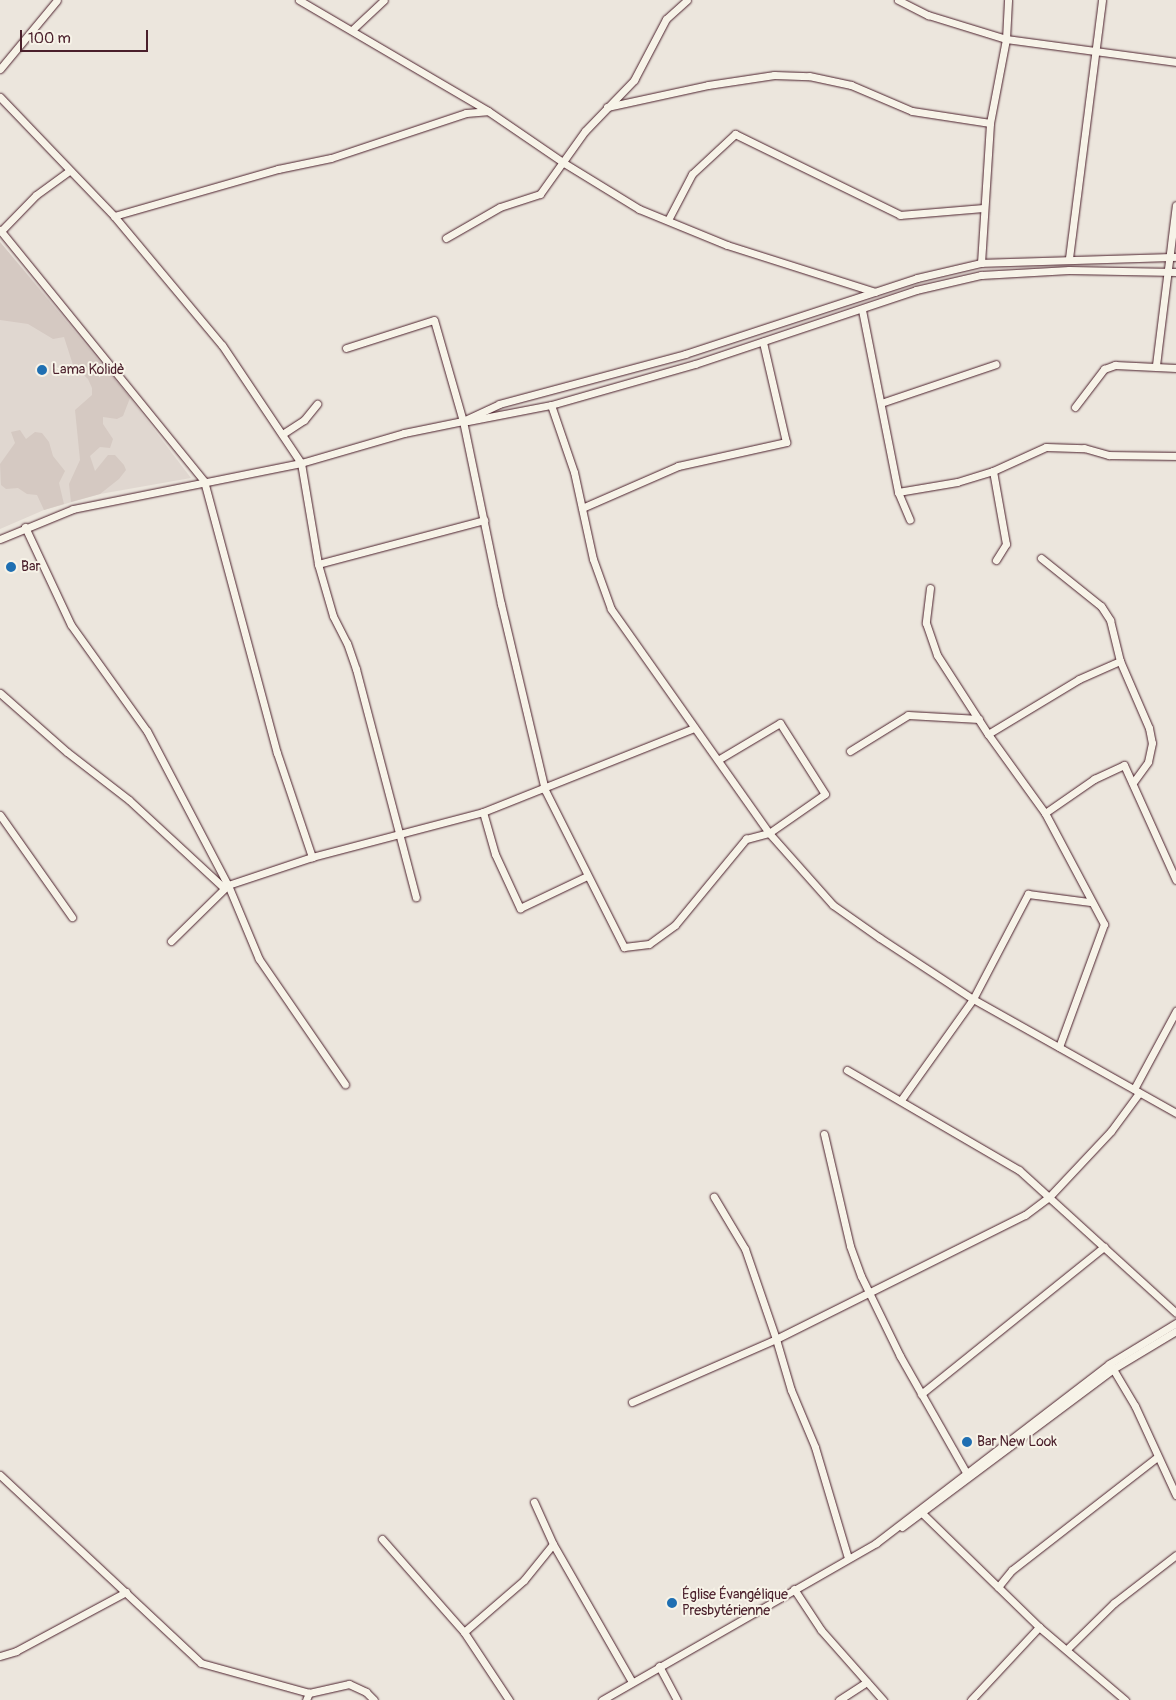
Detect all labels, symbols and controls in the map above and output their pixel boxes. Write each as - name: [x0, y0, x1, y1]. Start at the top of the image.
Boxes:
- scale bar: [22, 20, 150, 52]
- text: 100 m: [28, 29, 71, 48]
- place label: Lama Kolidè: [52, 362, 124, 378]
- marker: Lama Kolidè: [36, 364, 48, 376]
- place label: Bar: [21, 559, 40, 575]
- marker: Bar: [5, 561, 17, 573]
- place label: Bar New Look: [977, 1434, 1057, 1450]
- marker: Bar New Look: [961, 1436, 973, 1448]
- place label: Église Évangélique Presbytérienne: [682, 1587, 788, 1620]
- marker: Église Évangélique Presbytérienne: [666, 1597, 678, 1609]

